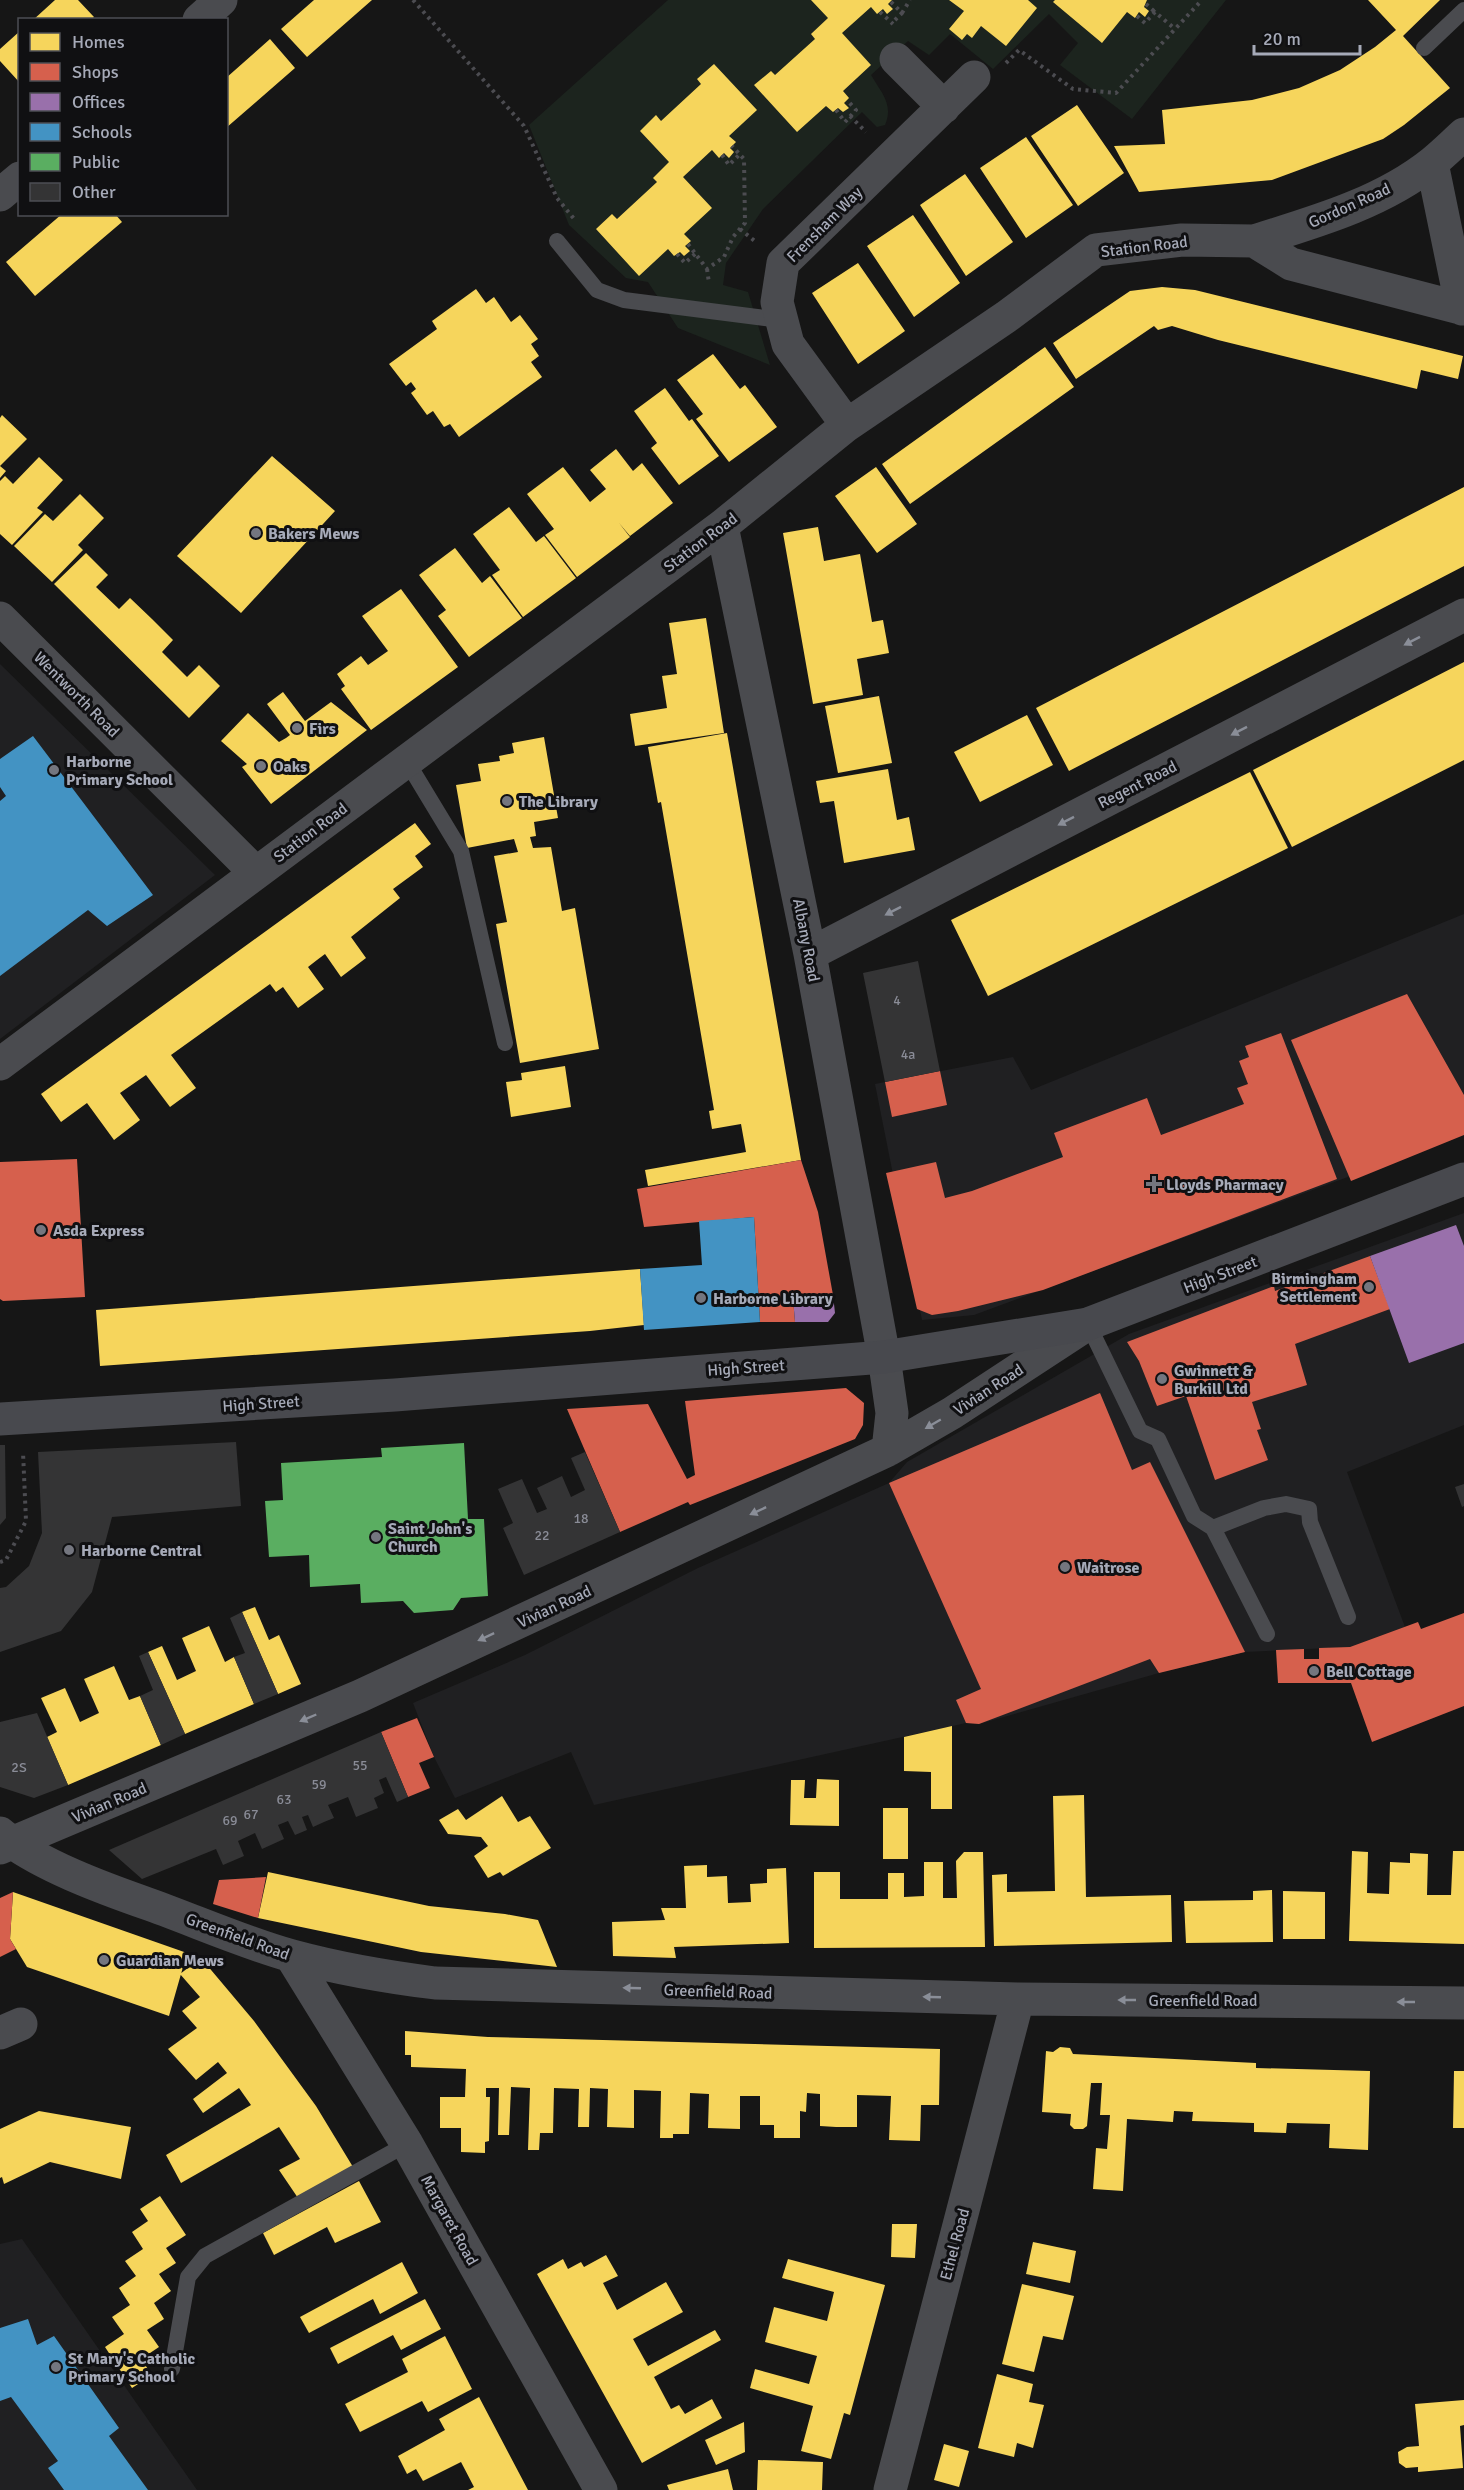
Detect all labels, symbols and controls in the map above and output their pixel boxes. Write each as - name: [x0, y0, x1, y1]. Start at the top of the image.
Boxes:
- legend: [18, 18, 228, 216]
- scale bar: [1254, 18, 1360, 56]
- text: 20 m: [1263, 28, 1301, 50]
- text: Homes: [72, 31, 125, 53]
- text: Shops: [72, 61, 119, 83]
- text: Offices: [72, 91, 125, 113]
- text: Schools: [72, 121, 132, 143]
- text: Public: [72, 151, 120, 173]
- street label: Gordon Road: [1305, 179, 1394, 233]
- text: Other: [72, 181, 116, 203]
- street label: Frensham Way: [783, 182, 867, 267]
- street label: Station Road: [1100, 232, 1189, 262]
- street label: Station Road: [660, 509, 741, 577]
- place label: Bakers Mews: [268, 524, 359, 544]
- marker: Bakers Mews: [249, 526, 263, 540]
- one-way arrow: [1403, 636, 1421, 646]
- street label: Wentworth Road: [29, 648, 123, 742]
- place label: Firs: [309, 719, 336, 739]
- marker: Firs: [290, 721, 304, 735]
- one-way arrow: [1230, 726, 1248, 736]
- place label: Harborne Primary School: [66, 752, 173, 790]
- street label: Regent Road: [1095, 756, 1180, 813]
- place label: Oaks: [273, 757, 307, 777]
- marker: Oaks: [254, 759, 268, 773]
- marker: Harborne Primary School: [47, 763, 61, 777]
- place label: The Library: [519, 792, 598, 812]
- marker: The Library: [500, 794, 514, 808]
- street label: Station Road: [270, 799, 351, 867]
- one-way arrow: [1057, 816, 1075, 826]
- street label: Albany Road: [788, 897, 824, 984]
- one-way arrow: [884, 906, 901, 916]
- house number: 4: [893, 992, 901, 1009]
- house number: 4a: [901, 1046, 915, 1063]
- place label: Lloyds Pharmacy: [1166, 1175, 1284, 1195]
- marker: Lloyds Pharmacy: [1147, 1177, 1161, 1191]
- place label: Asda Express: [53, 1221, 144, 1241]
- marker: Asda Express: [34, 1223, 48, 1237]
- street label: High Street: [1181, 1252, 1260, 1298]
- place label: Birmingham Settlement: [1271, 1269, 1357, 1307]
- marker: Birmingham Settlement: [1362, 1280, 1376, 1294]
- place label: Harborne Library: [713, 1289, 833, 1309]
- marker: Harborne Library: [694, 1291, 708, 1305]
- street label: High Street: [707, 1355, 786, 1381]
- street label: Vivian Road: [950, 1360, 1027, 1420]
- place label: Gwinnett & Burkill Ltd: [1174, 1361, 1254, 1399]
- marker: Gwinnett & Burkill Ltd: [1155, 1372, 1169, 1386]
- street label: High Street: [222, 1391, 301, 1417]
- one-way arrow: [925, 1419, 941, 1430]
- one-way arrow: [749, 1506, 766, 1515]
- house number: 18: [573, 1510, 589, 1527]
- place label: Saint John's Church: [388, 1519, 472, 1557]
- house number: 22: [534, 1527, 550, 1544]
- marker: Saint John's Church: [369, 1530, 383, 1544]
- place label: Harborne Central: [81, 1541, 202, 1561]
- marker: Harborne Central: [62, 1543, 76, 1557]
- place label: Waitrose: [1077, 1558, 1139, 1578]
- marker: Waitrose: [1058, 1560, 1072, 1574]
- street label: Vivian Road: [514, 1581, 595, 1633]
- one-way arrow: [477, 1633, 494, 1642]
- place label: Bell Cottage: [1326, 1662, 1412, 1682]
- marker: Bell Cottage: [1307, 1664, 1321, 1678]
- one-way arrow: [299, 1713, 317, 1723]
- house number: 55: [352, 1757, 368, 1774]
- house number: 2S: [11, 1759, 27, 1776]
- house number: 59: [311, 1776, 327, 1793]
- street label: Vivian Road: [69, 1778, 150, 1828]
- house number: 63: [276, 1791, 292, 1808]
- house number: 67: [243, 1806, 259, 1823]
- house number: 69: [222, 1812, 238, 1829]
- street label: Greenfield Road: [183, 1909, 292, 1965]
- place label: Guardian Mews: [116, 1951, 224, 1971]
- marker: Guardian Mews: [97, 1953, 111, 1967]
- street label: Greenfield Road: [663, 1980, 773, 2004]
- one-way arrow: [622, 1984, 641, 1993]
- street label: Greenfield Road: [1149, 1991, 1257, 2011]
- one-way arrow: [922, 1992, 941, 2001]
- one-way arrow: [1117, 1995, 1136, 2005]
- one-way arrow: [1396, 1997, 1415, 2007]
- street label: Margaret Road: [416, 2172, 482, 2269]
- street label: Ethel Road: [936, 2206, 974, 2282]
- place label: St Mary's Catholic Primary School: [68, 2349, 196, 2387]
- marker: St Mary's Catholic Primary School: [49, 2360, 63, 2374]

